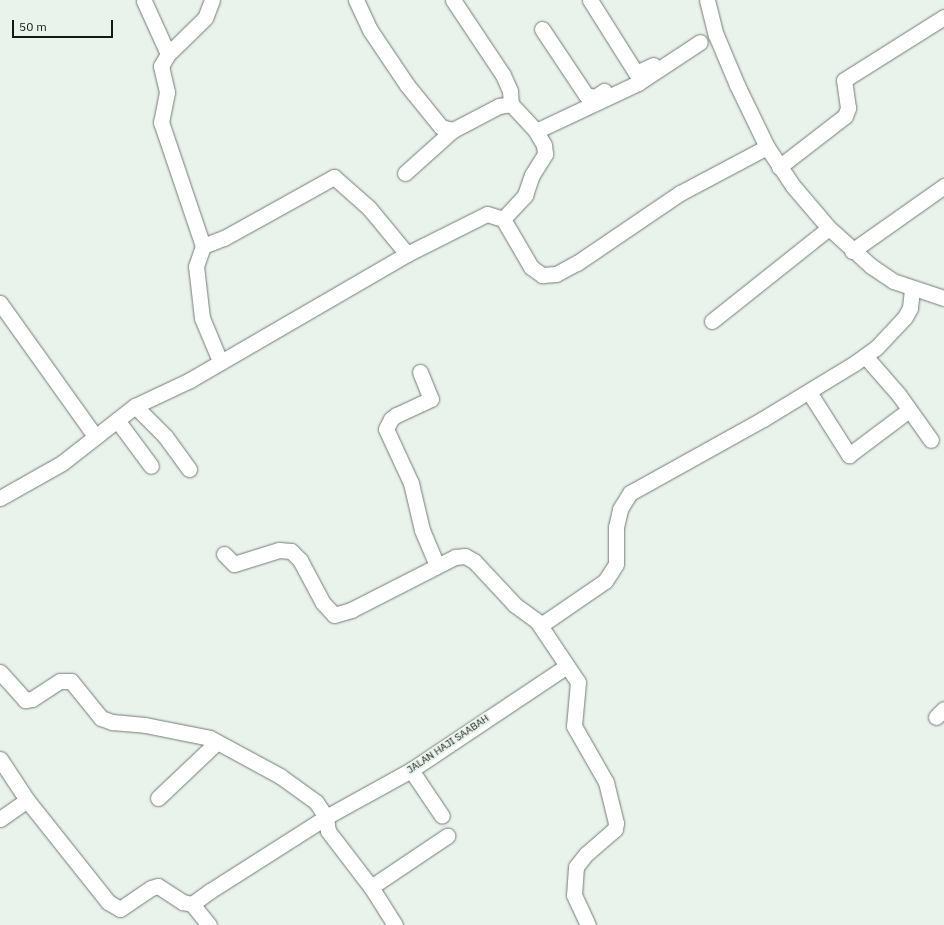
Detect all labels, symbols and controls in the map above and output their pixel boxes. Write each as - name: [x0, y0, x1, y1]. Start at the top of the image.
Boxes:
- scale bar: [14, 12, 115, 38]
- text: 50 m: [19, 19, 47, 34]
- street label: JALAN HAJI SAABAH: [405, 712, 491, 776]

